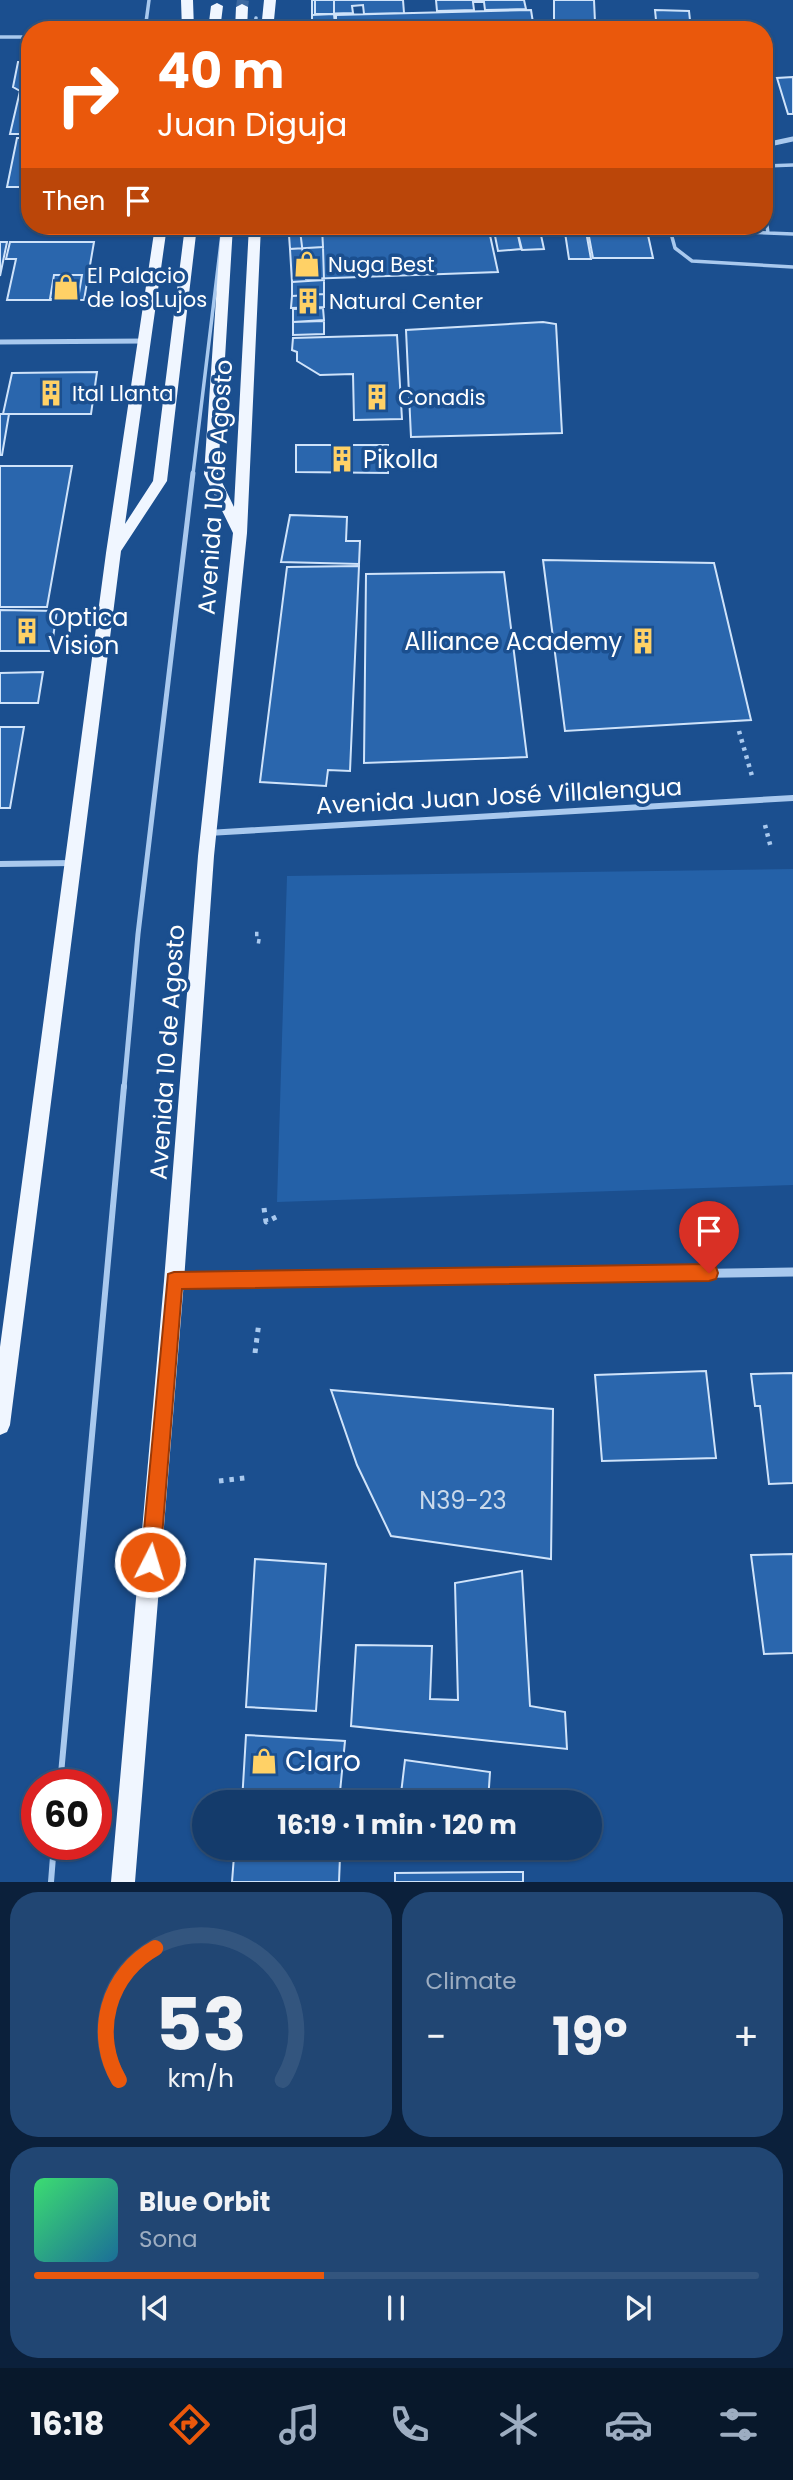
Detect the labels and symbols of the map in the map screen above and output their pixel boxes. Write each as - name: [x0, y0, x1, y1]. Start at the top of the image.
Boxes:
- shop icon: Nuga Best: [292, 249, 322, 279]
- place label: Nuga Best: [328, 250, 435, 279]
- place label: El Palacio de los Lujos: [87, 261, 207, 314]
- shop icon: El Palacio de los Lujos: [51, 272, 81, 302]
- building icon: Natural Center: [293, 286, 323, 316]
- place label: Natural Center: [329, 287, 483, 316]
- street label: Avenida 10 de Agosto: [190, 358, 240, 616]
- building icon: Ital Llanta: [36, 378, 66, 408]
- place label: Ital Llanta: [72, 379, 174, 408]
- building icon: Conadis: [362, 382, 392, 412]
- place label: Conadis: [398, 383, 486, 412]
- place label: Pikolla: [363, 443, 439, 476]
- building icon: Pikolla: [327, 444, 357, 474]
- place label: Optica Vision: [48, 601, 129, 662]
- building icon: Optica Vision: [12, 616, 42, 646]
- place label: Alliance Academy: [404, 625, 622, 658]
- building icon: Alliance Academy: [628, 626, 658, 656]
- street label: Avenida Juan José Villalengua: [315, 770, 683, 822]
- street label: Avenida 10 de Agosto: [142, 923, 192, 1181]
- pin: [679, 1201, 739, 1273]
- house number: N39-23: [419, 1484, 507, 1517]
- position arrow: [113, 1525, 187, 1599]
- place label: Claro: [285, 1742, 361, 1781]
- shop icon: Claro: [249, 1746, 279, 1776]
- speed limit sign: 60: [21, 1769, 112, 1860]

